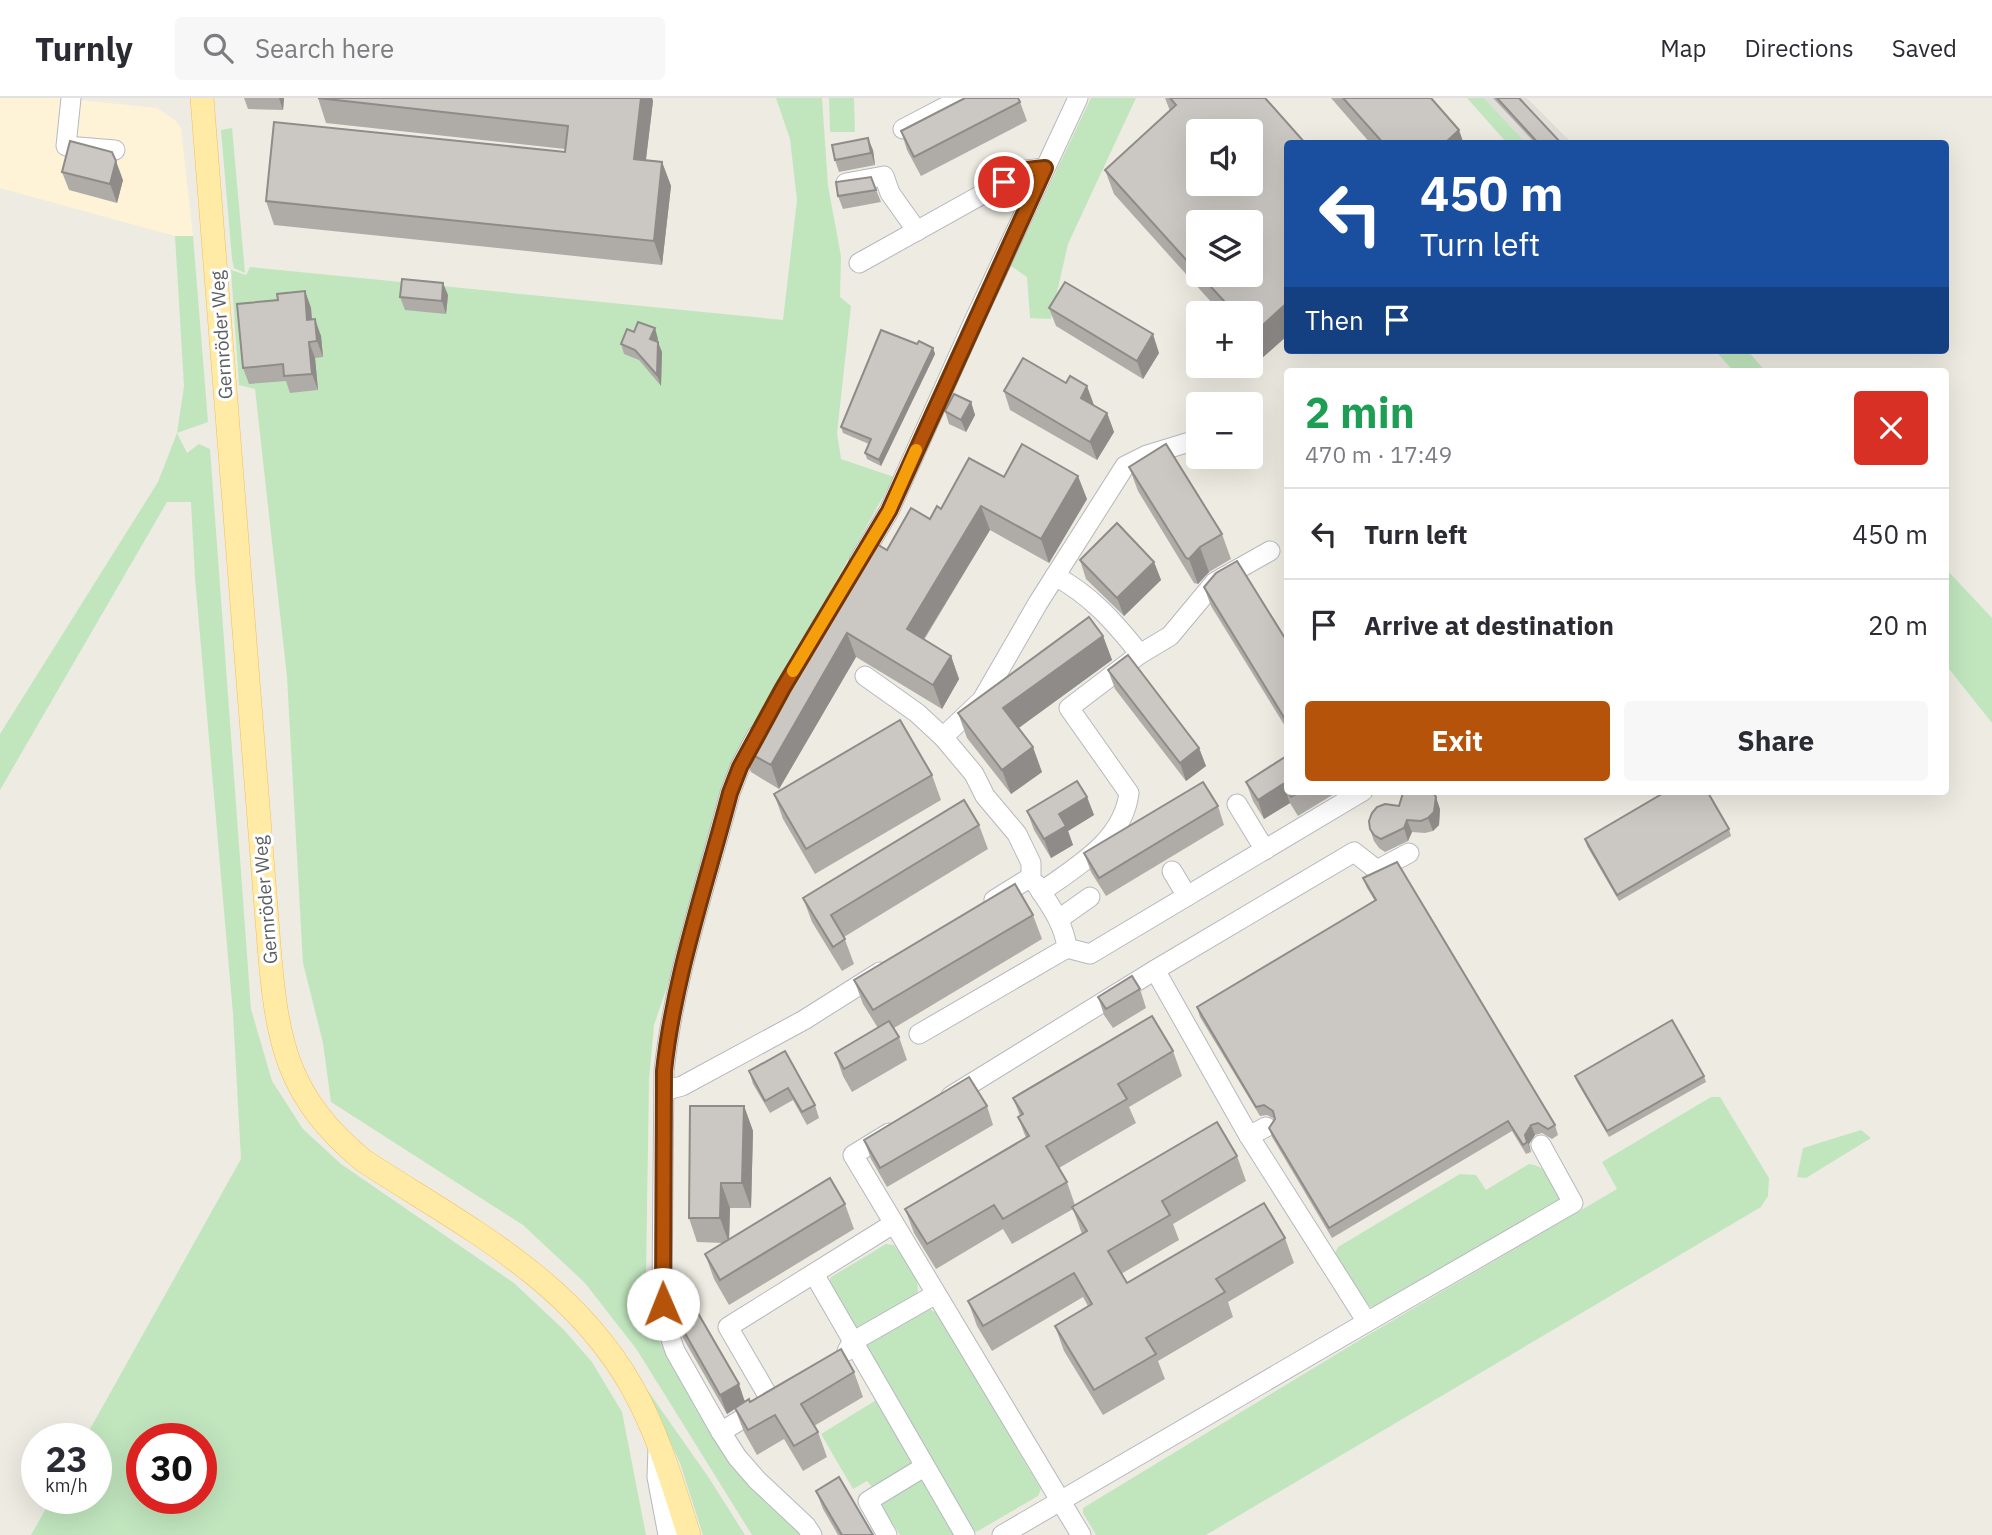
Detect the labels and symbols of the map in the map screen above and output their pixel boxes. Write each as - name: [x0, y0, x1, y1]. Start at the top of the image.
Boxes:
- pin: [974, 152, 1034, 212]
- street label: Gernröder Weg: [205, 270, 237, 400]
- street label: Gernröder Weg: [247, 835, 283, 965]
- position arrow: [626, 1267, 700, 1341]
- speed limit sign: 30: [126, 1423, 217, 1514]

